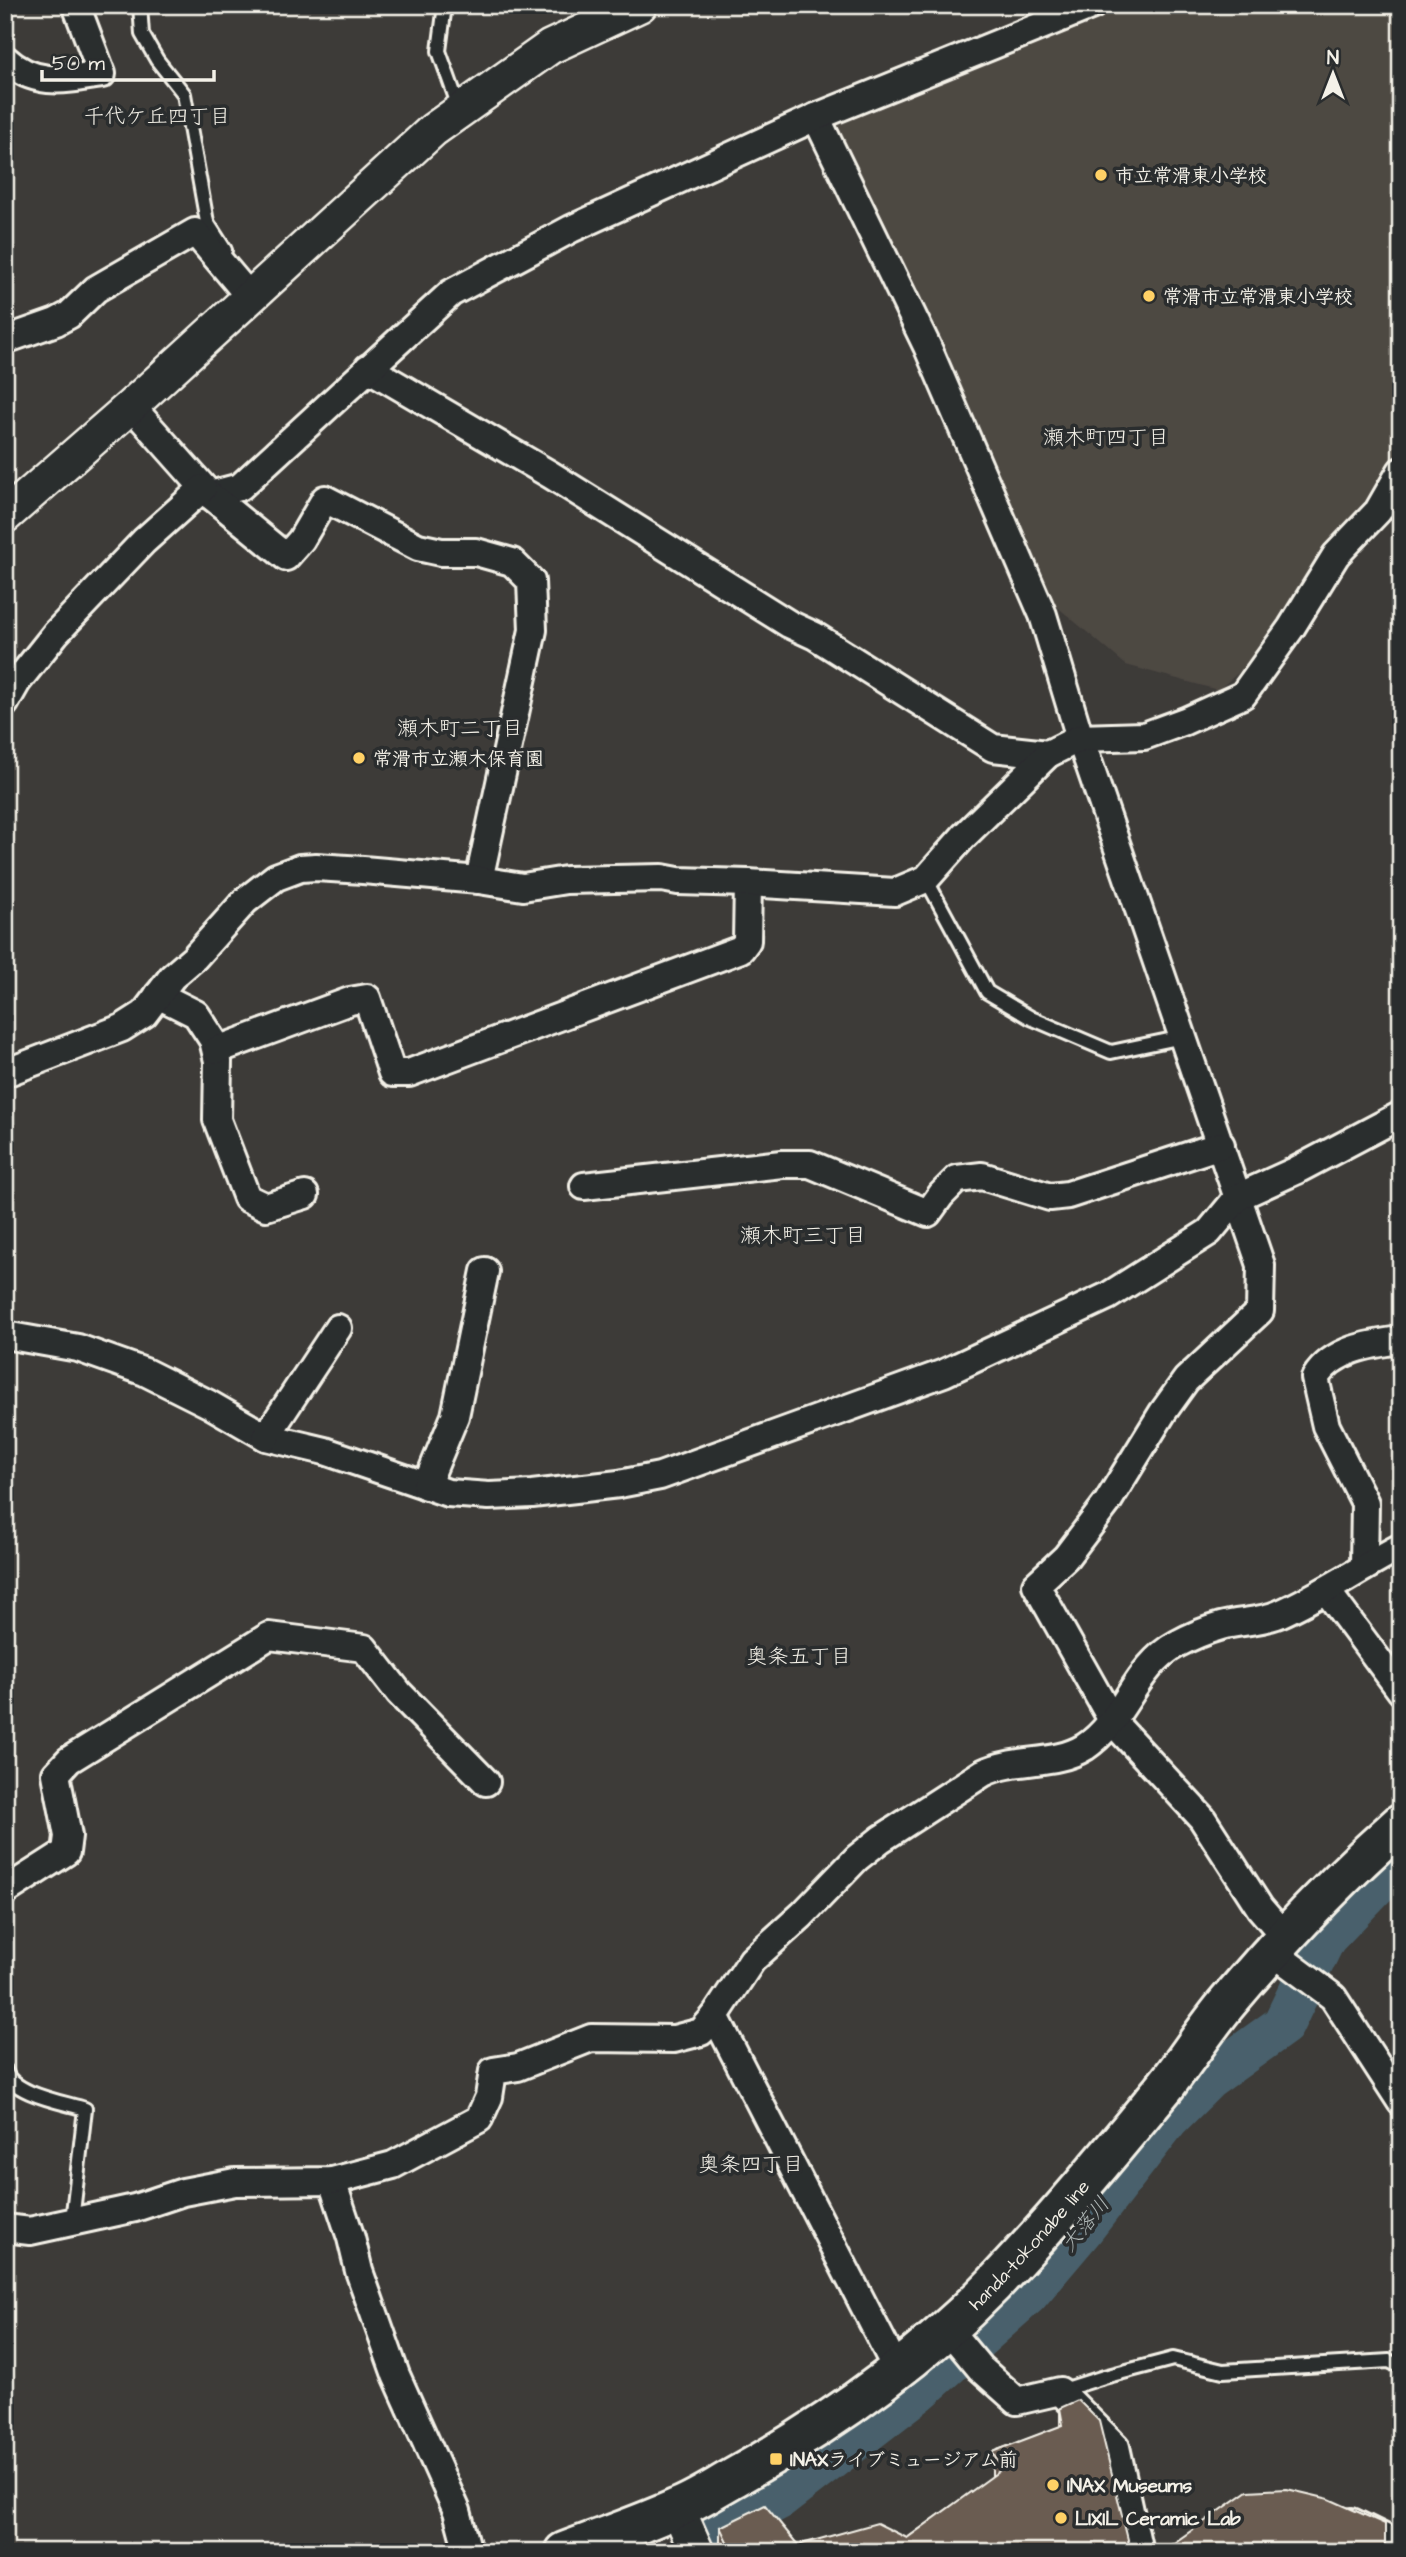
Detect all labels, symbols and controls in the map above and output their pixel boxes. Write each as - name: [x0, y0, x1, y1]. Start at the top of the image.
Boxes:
- scale bar: [42, 38, 214, 82]
- north arrow: [1298, 38, 1368, 108]
- text: N: [1327, 45, 1339, 72]
- text: 50 m: [52, 49, 106, 78]
- district label: 千代ケ丘四丁目: [84, 102, 231, 131]
- place label: 市立常滑東小学校: [1115, 163, 1267, 190]
- marker: 市立常滑東小学校: [1093, 167, 1109, 183]
- place label: 常滑市立常滑東小学校: [1163, 284, 1353, 311]
- marker: 常滑市立常滑東小学校: [1141, 288, 1157, 304]
- district label: 瀬木町四丁目: [1043, 423, 1169, 452]
- district label: 瀬木町二丁目: [397, 714, 523, 743]
- place label: 常滑市立瀬木保育園: [373, 746, 544, 773]
- marker: 常滑市立瀬木保育園: [351, 750, 367, 766]
- district label: 瀬木町三丁目: [740, 1221, 866, 1250]
- district label: 奥条五丁目: [747, 1642, 852, 1671]
- district label: 奥条四丁目: [699, 2150, 804, 2179]
- street label: handa-tokonabe line: [963, 2174, 1097, 2317]
- water label: 大落川: [1054, 2191, 1116, 2258]
- place label: INAXライブミュージアム前: [790, 2447, 1018, 2474]
- marker: INAXライブミュージアム前: [768, 2451, 784, 2467]
- place label: INAX Museums: [1067, 2473, 1193, 2500]
- marker: INAX Museums: [1045, 2477, 1061, 2493]
- place label: LIXIL Ceramic Lab: [1075, 2506, 1241, 2533]
- marker: LIXIL Ceramic Lab: [1053, 2510, 1069, 2526]

